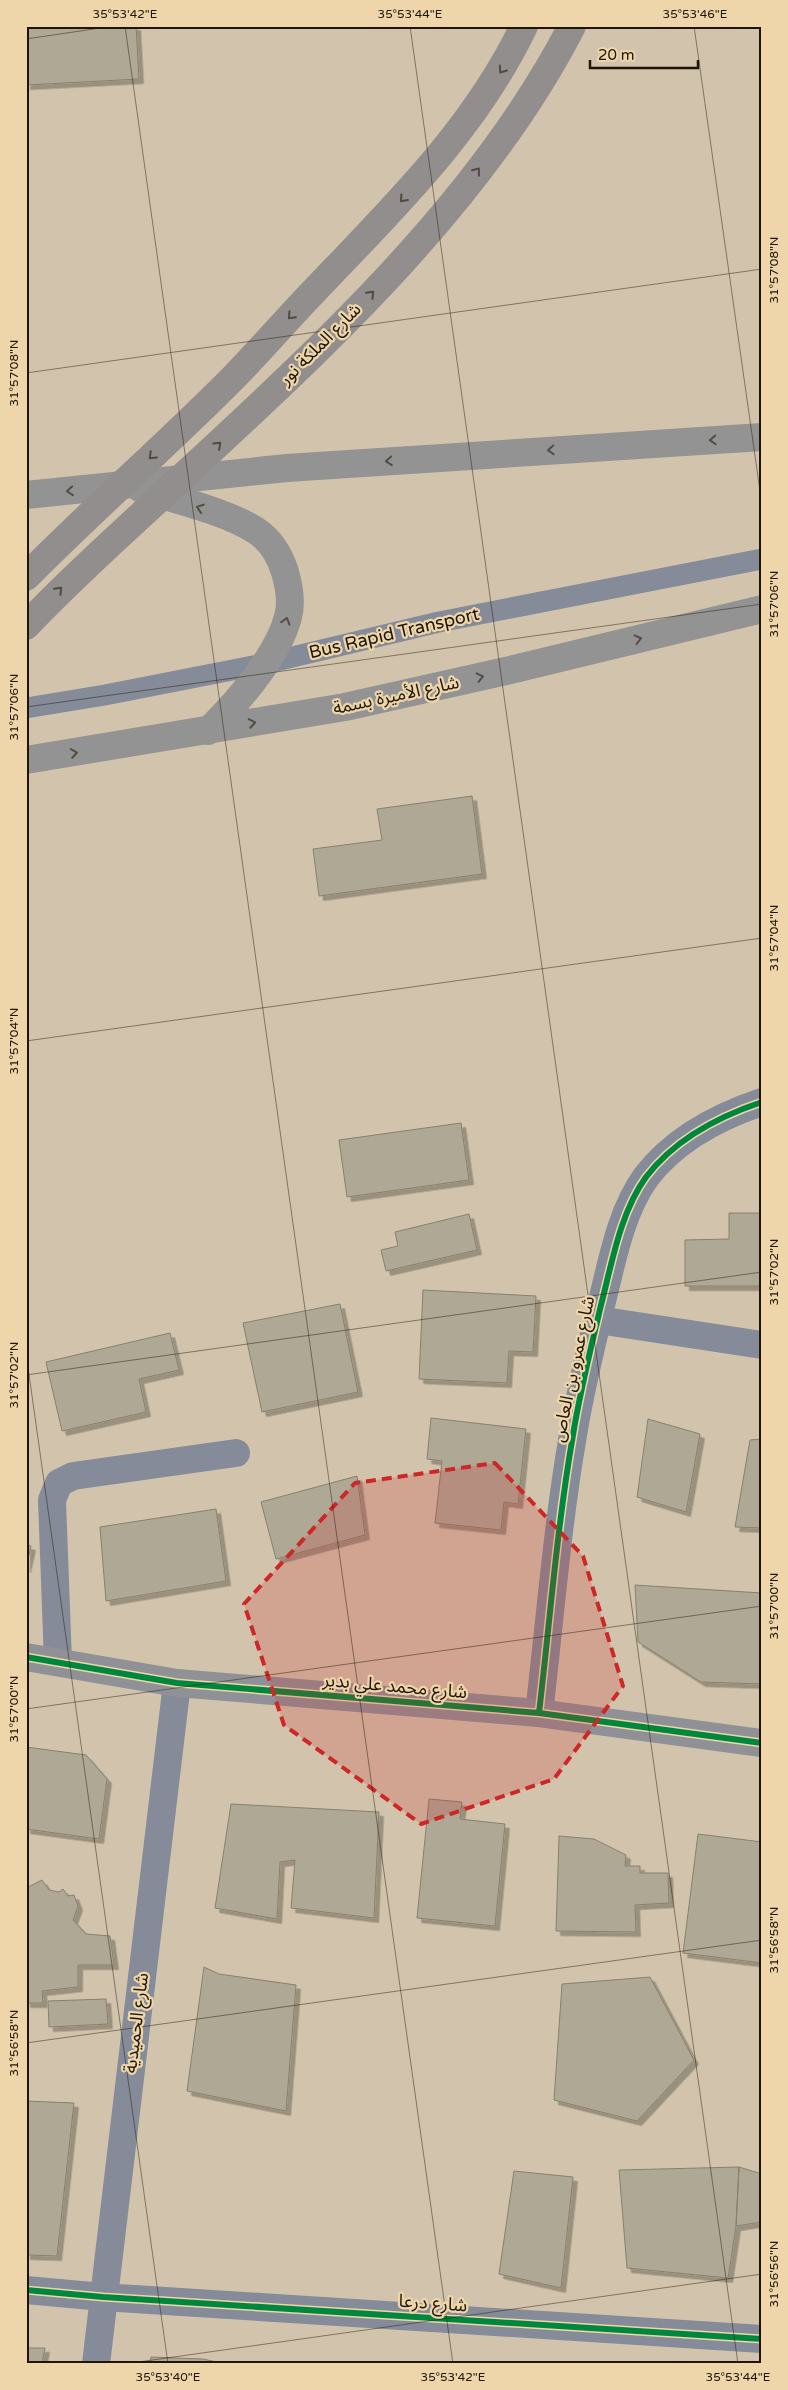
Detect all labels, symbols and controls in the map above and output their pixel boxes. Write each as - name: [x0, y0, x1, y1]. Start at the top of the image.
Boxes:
- text: 35°53'42"E: [93, 7, 158, 21]
- text: 35°53'44"E: [378, 7, 443, 21]
- text: 35°53'46"E: [663, 7, 728, 21]
- scale bar: [590, 38, 698, 70]
- text: 20 m: [598, 46, 635, 64]
- one-way arrow: [499, 64, 508, 73]
- one-way arrow: [471, 167, 480, 177]
- one-way arrow: [400, 193, 409, 202]
- text: 31°57'08"N: [767, 237, 781, 304]
- one-way arrow: [365, 291, 374, 300]
- street label: شارع الملكة نور: [274, 298, 368, 392]
- one-way arrow: [288, 310, 297, 319]
- text: 31°57'08"N: [7, 340, 21, 407]
- one-way arrow: [709, 435, 717, 446]
- one-way arrow: [212, 441, 221, 450]
- one-way arrow: [547, 445, 555, 456]
- one-way arrow: [148, 450, 157, 459]
- one-way arrow: [384, 455, 392, 466]
- one-way arrow: [66, 485, 74, 496]
- one-way arrow: [197, 504, 205, 514]
- text: 31°57'06"N: [767, 571, 781, 638]
- one-way arrow: [54, 587, 63, 596]
- street label: Bus Rapid Transport: [307, 603, 481, 663]
- one-way arrow: [281, 618, 291, 626]
- one-way arrow: [633, 634, 642, 645]
- street label: شارع الأميرة بسمة: [331, 671, 462, 722]
- one-way arrow: [475, 672, 484, 683]
- text: 31°57'06"N: [7, 674, 21, 741]
- one-way arrow: [248, 719, 256, 729]
- one-way arrow: [70, 748, 79, 758]
- text: 31°57'04"N: [767, 905, 781, 972]
- text: 31°57'04"N: [7, 1008, 21, 1075]
- text: 31°57'02"N: [767, 1239, 781, 1306]
- street label: شارع عمرو بن العاص: [547, 1294, 602, 1445]
- text: 31°57'02"N: [7, 1342, 21, 1409]
- text: 31°57'00"N: [767, 1573, 781, 1640]
- street label: شارع محمد علي بدير: [321, 1669, 468, 1706]
- text: 31°57'00"N: [7, 1676, 21, 1743]
- text: 31°56'58"N: [767, 1907, 781, 1974]
- street label: شارع الحميدية: [119, 1972, 156, 2075]
- text: 31°56'58"N: [7, 2010, 21, 2077]
- text: 31°56'56"N: [767, 2241, 781, 2308]
- street label: شارع درعا: [398, 2290, 468, 2319]
- text: 35°53'40"E: [136, 2370, 201, 2384]
- text: 35°53'42"E: [421, 2370, 486, 2384]
- text: 35°53'44"E: [706, 2370, 771, 2384]

